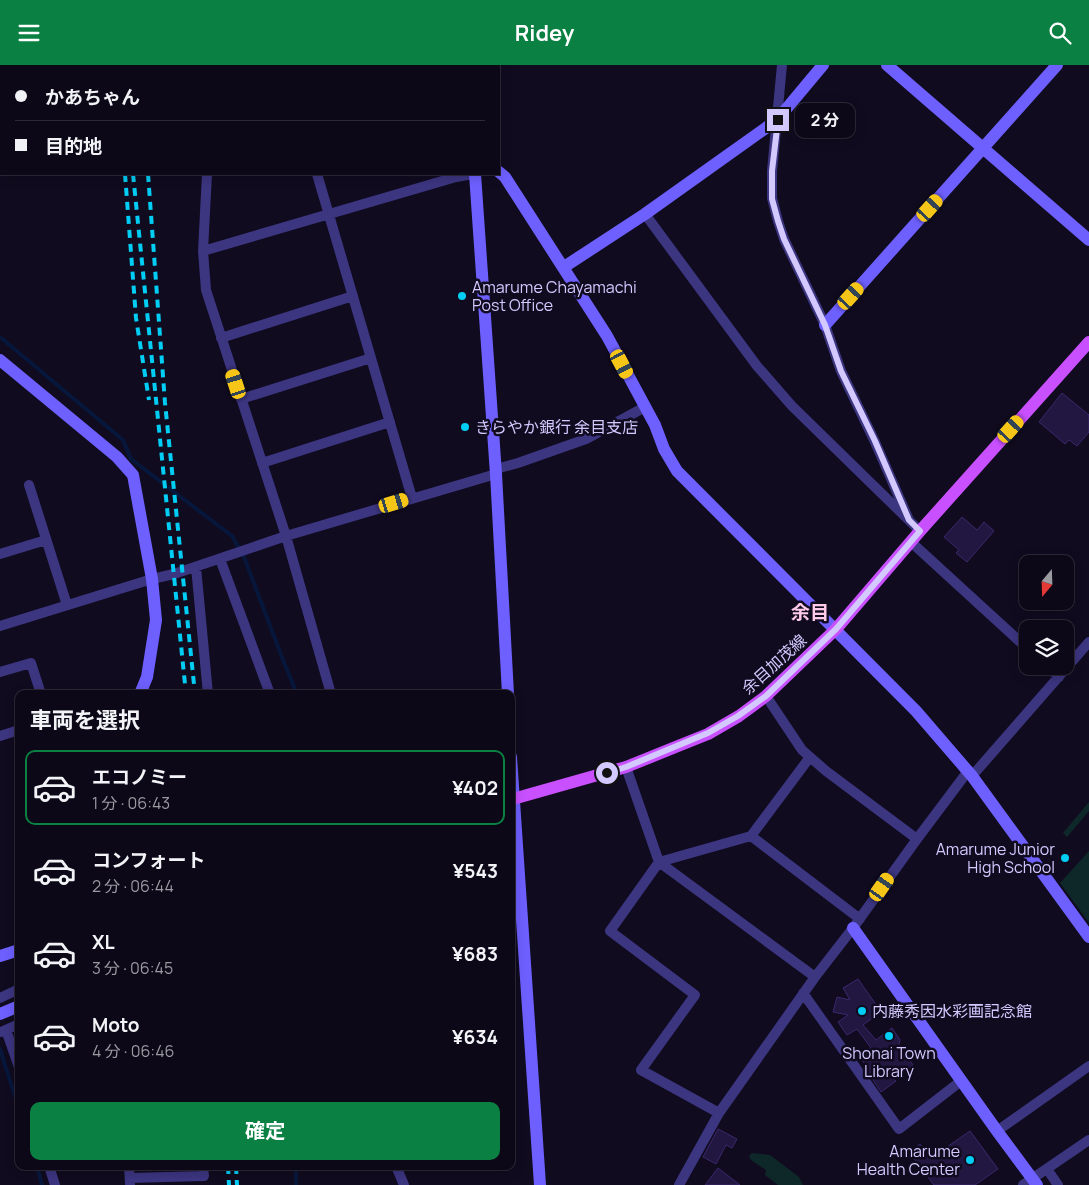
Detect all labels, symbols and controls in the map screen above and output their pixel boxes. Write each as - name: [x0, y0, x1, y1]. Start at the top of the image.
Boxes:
- text: Ridey: [515, 18, 574, 48]
- icon: menu: [15, 19, 43, 47]
- icon: search: [1046, 19, 1074, 47]
- text: かあちゃん: [45, 84, 140, 110]
- callout: 2 分: [796, 103, 856, 137]
- route end: [767, 109, 789, 131]
- text: 2 分: [811, 109, 839, 131]
- text: 目的地: [45, 133, 102, 159]
- car: [914, 192, 945, 224]
- place label: Amarume Chayamachi Post Office: [472, 276, 637, 316]
- car: [835, 280, 866, 312]
- marker: Amarume Chayamachi Post Office: [456, 290, 468, 302]
- car: [608, 347, 635, 381]
- car: [224, 367, 247, 401]
- car: [995, 413, 1026, 445]
- place label: きらやか銀行 余目支店: [475, 416, 638, 438]
- marker: きらやか銀行 余目支店: [459, 421, 471, 433]
- car: [377, 491, 410, 515]
- north arrow: [1019, 555, 1074, 610]
- map controls: [1019, 555, 1074, 675]
- district label: 余目: [791, 599, 829, 625]
- button: layers: [1019, 620, 1074, 675]
- street label: 余目加茂線: [737, 629, 811, 699]
- text: 車両を選択: [30, 705, 140, 735]
- route start: [596, 762, 618, 784]
- text: エコノミー: [92, 764, 187, 790]
- icon: car: [32, 765, 77, 810]
- text: ¥402: [452, 775, 498, 801]
- text: 1 分 · 06:43: [92, 792, 170, 814]
- place label: Amarume Junior High School: [936, 838, 1055, 878]
- text: コンフォート: [92, 847, 205, 873]
- icon: car: [32, 848, 77, 893]
- marker: Amarume Junior High School: [1059, 852, 1071, 864]
- text: ¥543: [453, 858, 498, 884]
- car: [867, 870, 896, 904]
- text: 2 分 · 06:44: [92, 875, 174, 897]
- text: XL: [92, 929, 115, 955]
- icon: car: [32, 931, 77, 976]
- text: ¥683: [452, 941, 498, 967]
- text: 3 分 · 06:45: [92, 957, 173, 979]
- place label: 内藤秀因水彩画記念館: [872, 1000, 1032, 1022]
- marker: 内藤秀因水彩画記念館: [856, 1005, 868, 1017]
- text: Moto: [92, 1012, 139, 1038]
- icon: car: [32, 1014, 77, 1059]
- text: ¥634: [452, 1024, 498, 1050]
- marker: Shonai Town Library: [883, 1030, 895, 1042]
- text: 4 分 · 06:46: [92, 1040, 175, 1062]
- place label: Shonai Town Library: [842, 1042, 936, 1082]
- button: 確定: [30, 1102, 500, 1160]
- place label: Amarume Health Center: [857, 1140, 960, 1180]
- marker: Amarume Health Center: [964, 1154, 976, 1166]

